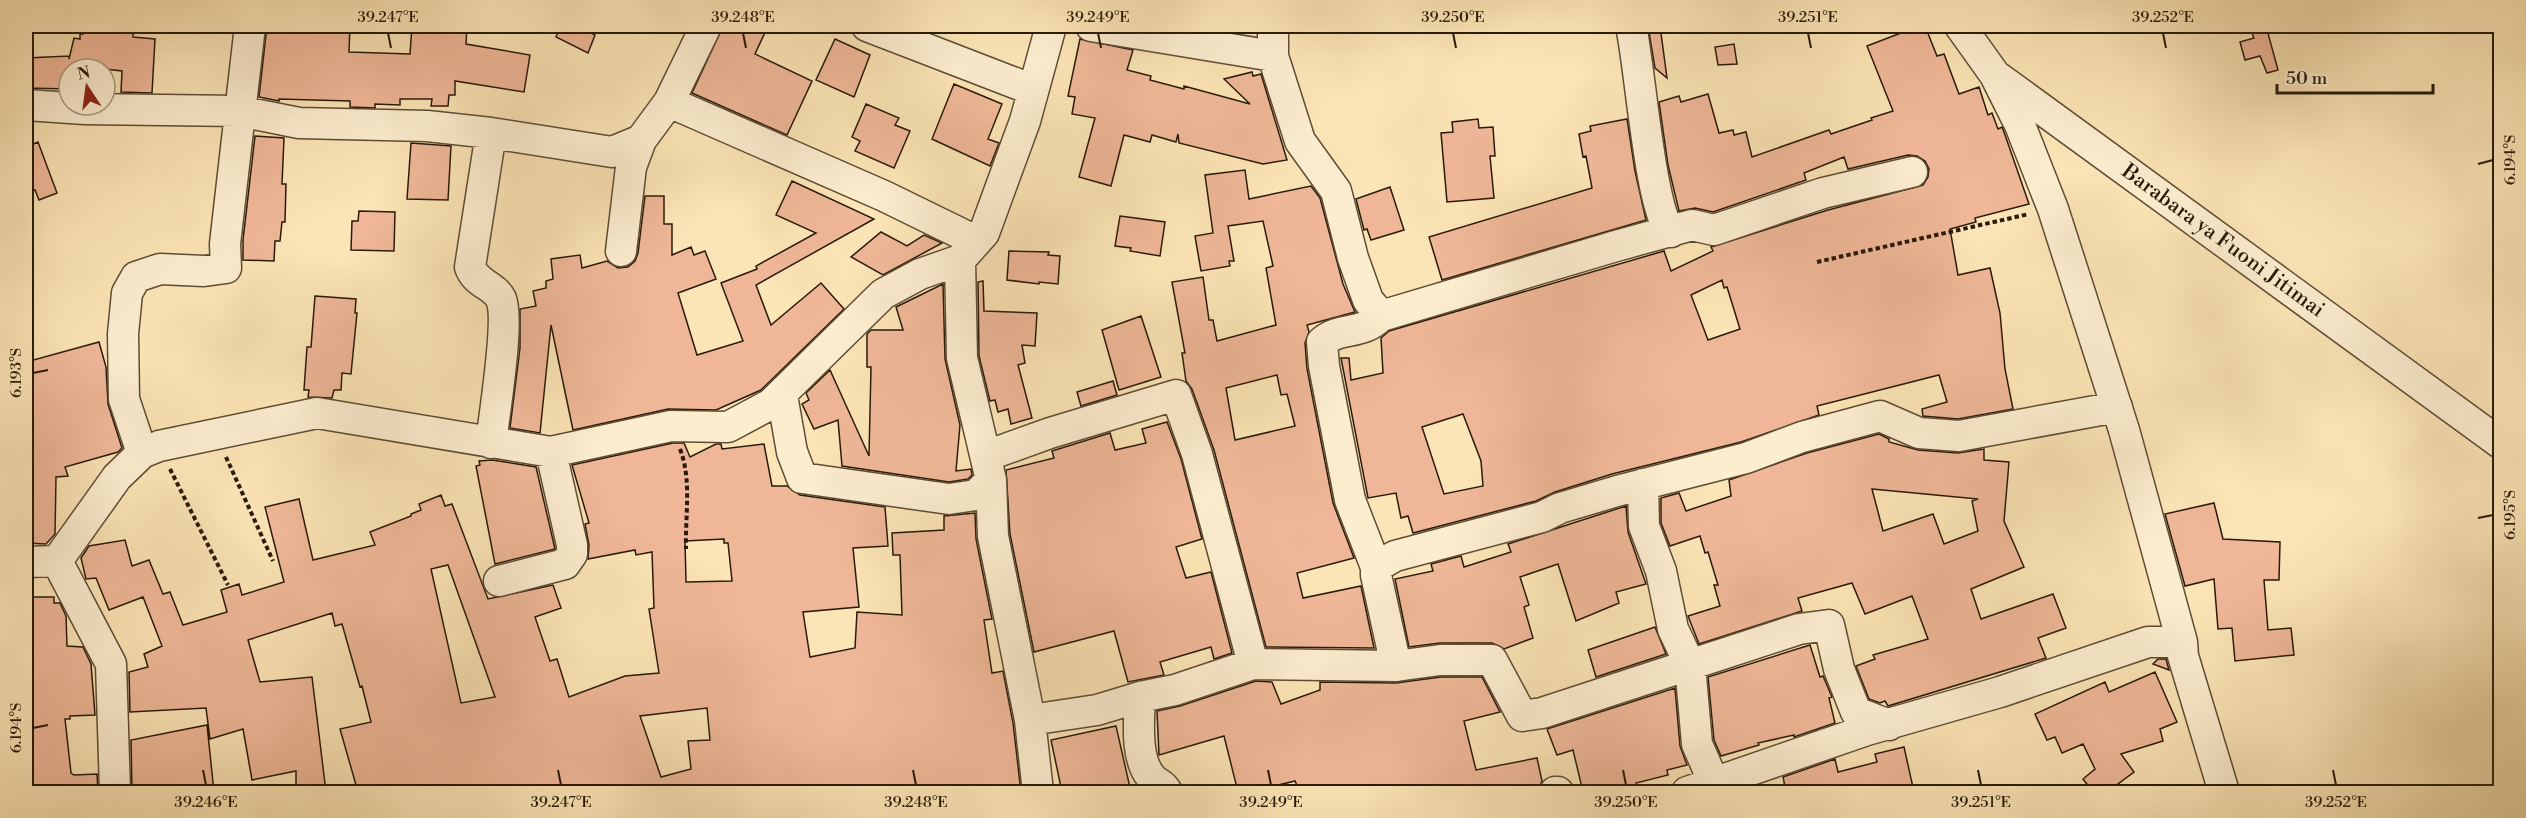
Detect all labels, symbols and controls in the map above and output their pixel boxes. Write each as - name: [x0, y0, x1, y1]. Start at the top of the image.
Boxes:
- text: 39.247°E: [357, 8, 419, 27]
- text: 39.248°E: [711, 8, 775, 27]
- text: 39.249°E: [1066, 8, 1130, 27]
- text: 39.250°E: [1421, 8, 1485, 27]
- text: 39.251°E: [1778, 8, 1838, 27]
- text: 39.252°E: [2132, 8, 2194, 27]
- north arrow: [57, 57, 117, 117]
- scale bar: [2277, 57, 2433, 95]
- text: N: [75, 62, 93, 85]
- text: 50 m: [2286, 67, 2328, 90]
- text: 6.194°S: [2501, 135, 2520, 185]
- street label: Barabara ya Fuoni Jitimai: [2116, 158, 2330, 323]
- text: 6.193°S: [7, 348, 26, 398]
- text: 6.195°S: [2501, 490, 2520, 540]
- text: 6.194°S: [7, 703, 26, 753]
- text: 39.246°E: [174, 793, 238, 812]
- text: 39.247°E: [530, 793, 592, 812]
- text: 39.248°E: [884, 793, 948, 812]
- text: 39.249°E: [1239, 793, 1303, 812]
- text: 39.250°E: [1594, 793, 1658, 812]
- text: 39.251°E: [1951, 793, 2011, 812]
- text: 39.252°E: [2305, 793, 2367, 812]

